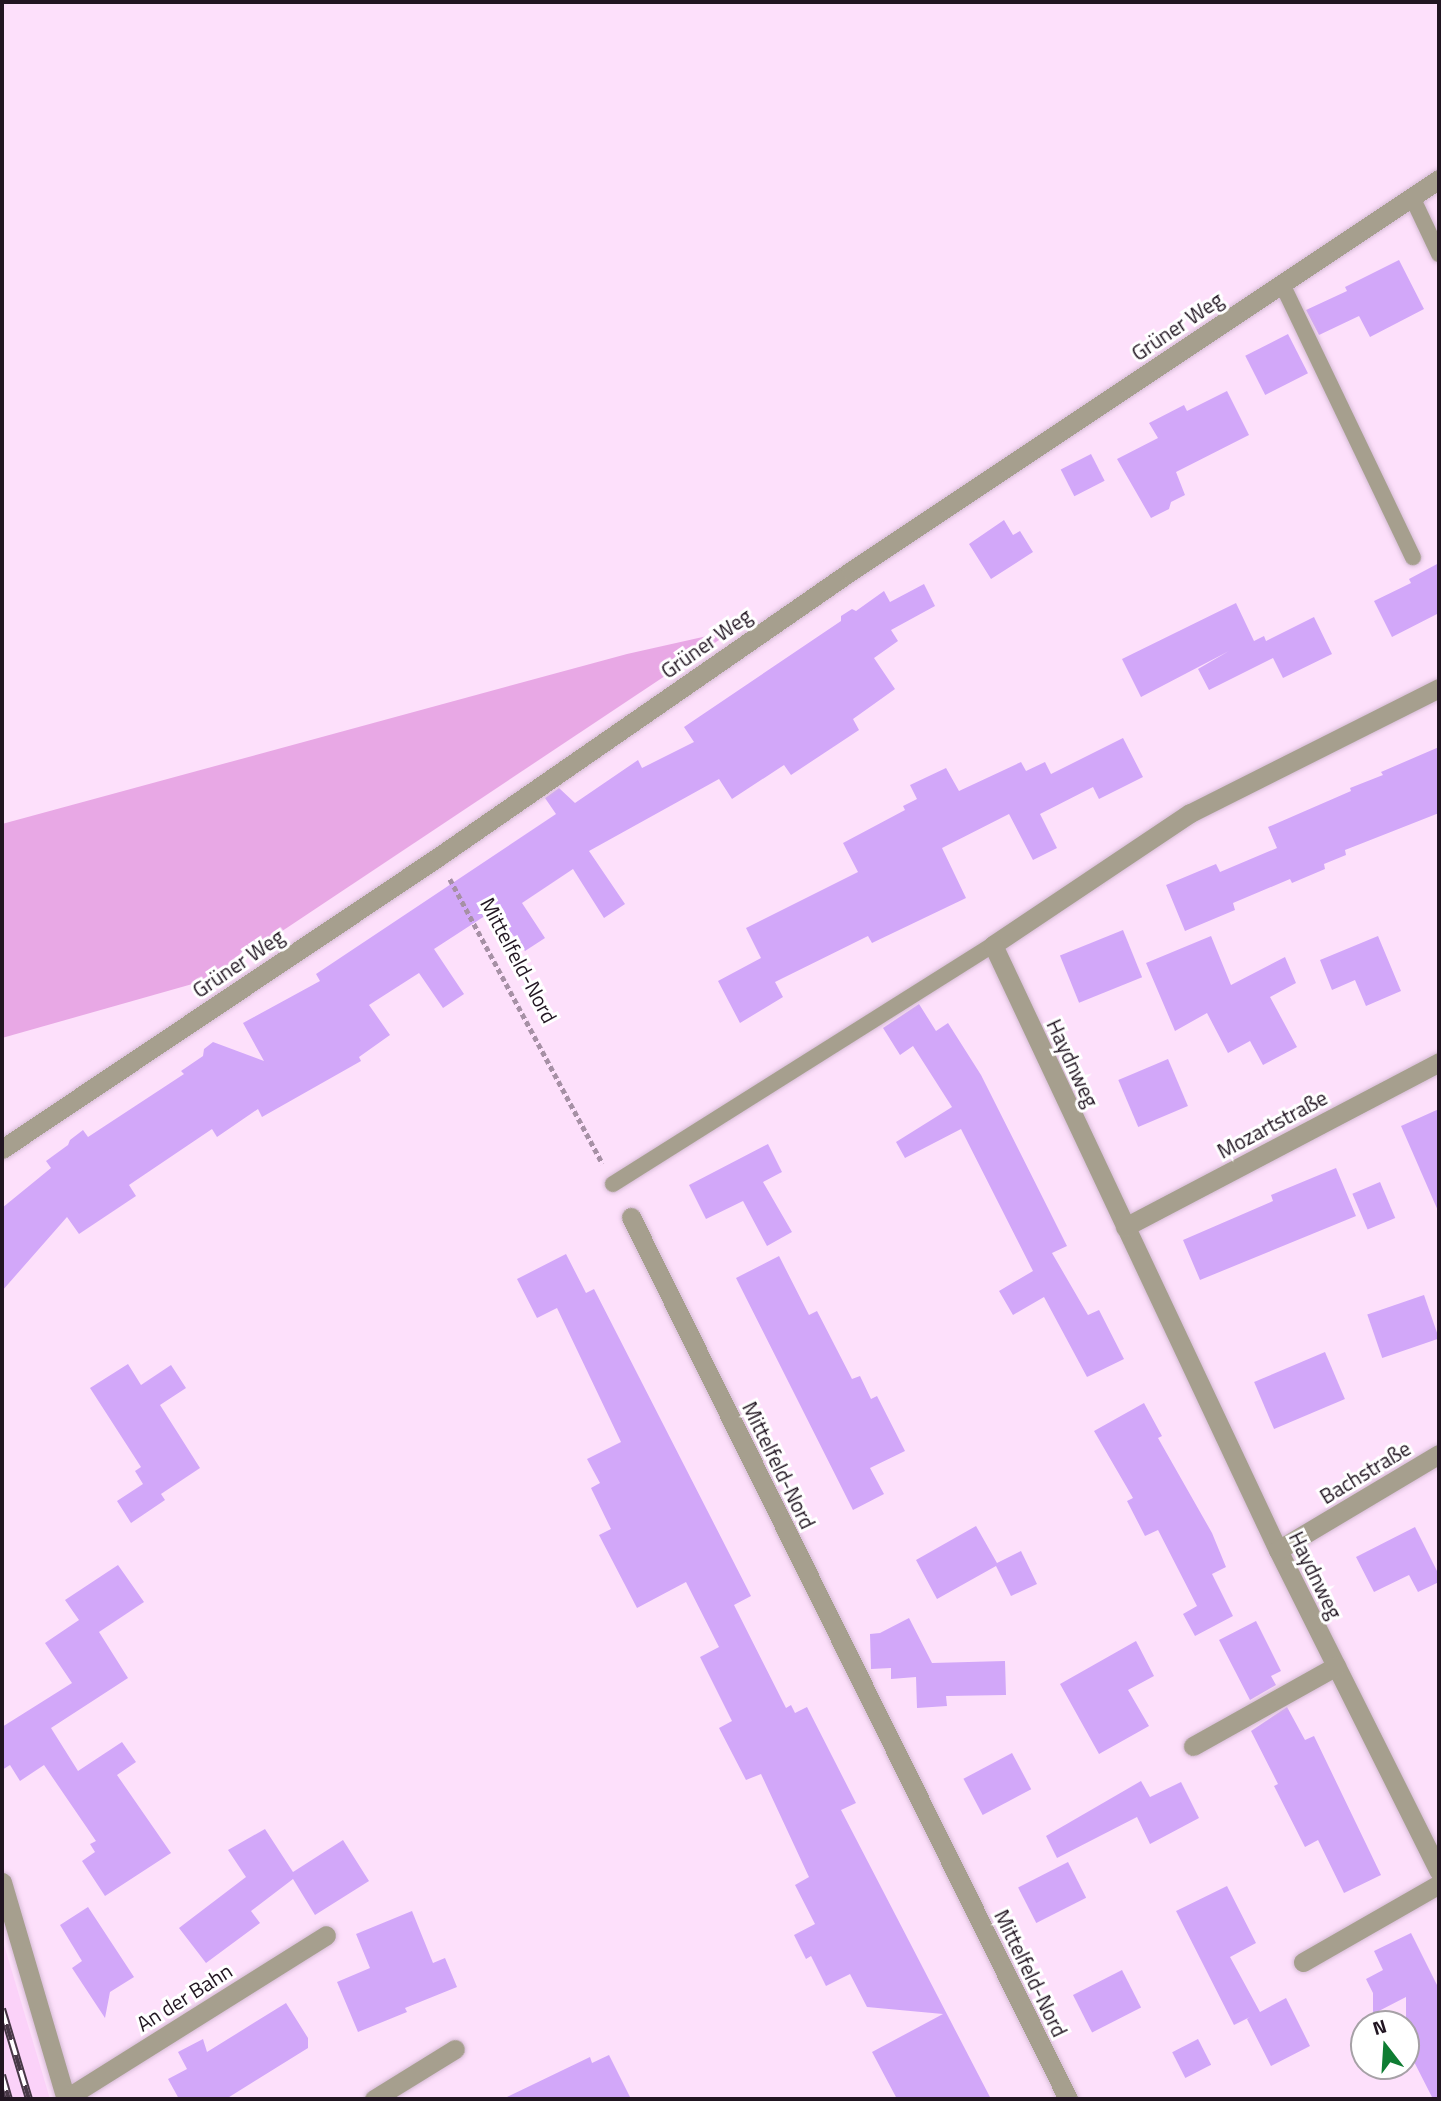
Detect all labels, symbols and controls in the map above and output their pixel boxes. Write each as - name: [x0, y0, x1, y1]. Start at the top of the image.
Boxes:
- street label: Grüner Weg: [1127, 286, 1227, 366]
- street label: Grüner Weg: [656, 603, 756, 683]
- street label: Mittelfeld-Nord: [475, 893, 563, 1027]
- street label: Grüner Weg: [188, 923, 288, 1003]
- street label: Haydnweg: [1042, 1015, 1104, 1111]
- street label: Mozartstraße: [1213, 1085, 1331, 1163]
- street label: Mittelfeld-Nord: [737, 1397, 821, 1533]
- street label: Bachstraße: [1315, 1435, 1415, 1509]
- street label: Haydnweg: [1284, 1527, 1348, 1623]
- street label: Mittelfeld-Nord: [989, 1905, 1073, 2041]
- street label: An der Bahn: [132, 1958, 236, 2036]
- north arrow: [1350, 2010, 1420, 2080]
- text: N: [1369, 2011, 1390, 2042]

